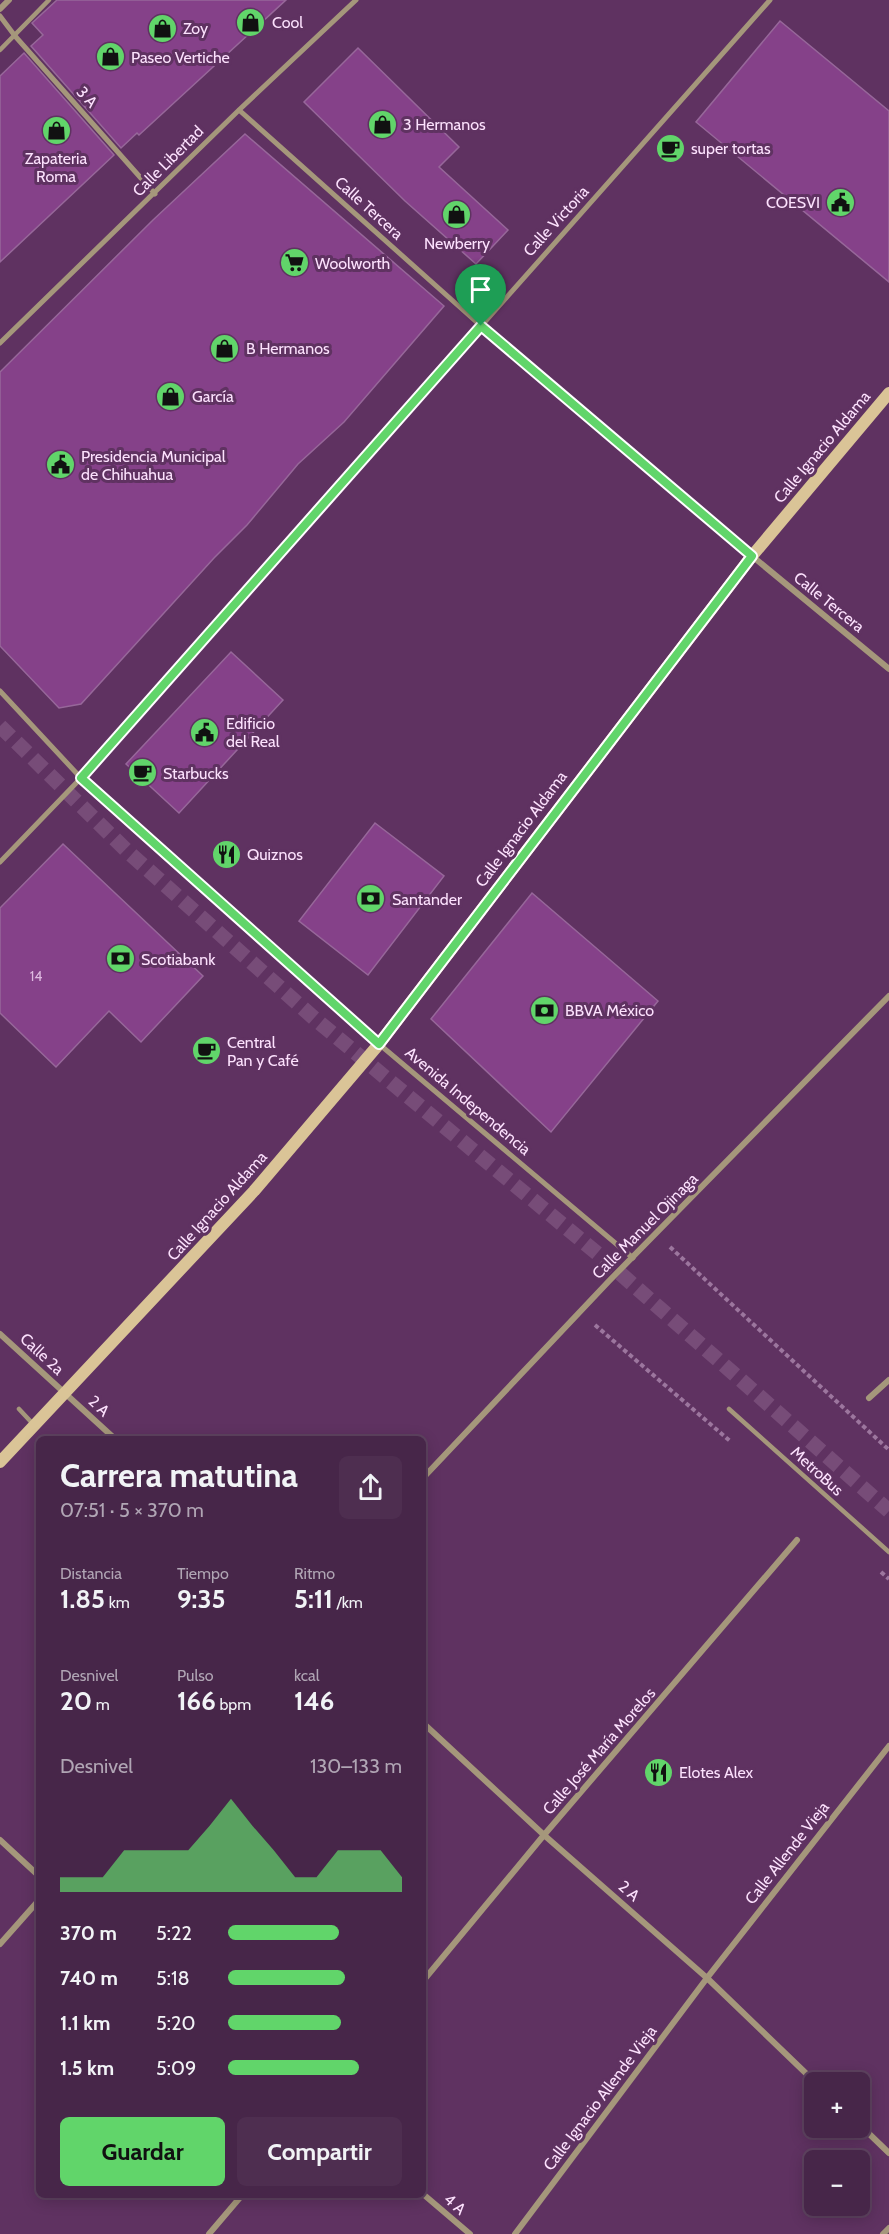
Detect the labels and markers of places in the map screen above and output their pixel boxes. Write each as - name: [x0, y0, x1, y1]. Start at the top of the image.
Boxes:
- shop icon: Cool: [235, 6, 267, 38]
- shop icon: Zoy: [146, 12, 178, 44]
- place label: Cool: [272, 13, 303, 32]
- place label: Zoy: [183, 19, 208, 38]
- shop icon: Paseo Vertiche: [94, 41, 126, 73]
- place label: Paseo Vertiche: [131, 48, 230, 67]
- shop icon: 3 Hermanos: [366, 108, 398, 140]
- shop icon: Zapateria Roma: [40, 114, 72, 146]
- place label: 3 Hermanos: [403, 115, 486, 134]
- cafe icon: super tortas: [654, 132, 686, 164]
- place label: super tortas: [691, 139, 771, 158]
- place label: Zapateria Roma: [25, 149, 88, 186]
- public building icon: COESVI: [825, 186, 857, 218]
- place label: COESVI: [766, 193, 820, 212]
- shop icon: Newberry: [441, 199, 473, 231]
- place label: Newberry: [424, 234, 490, 253]
- supermarket icon: Woolworth: [278, 247, 310, 279]
- place label: Woolworth: [315, 254, 390, 273]
- pin: [455, 264, 506, 326]
- shop icon: B Hermanos: [209, 332, 241, 364]
- place label: B Hermanos: [246, 339, 330, 358]
- shop icon: García: [155, 380, 187, 412]
- place label: García: [192, 387, 234, 406]
- place label: Presidencia Municipal de Chihuahua: [81, 447, 226, 484]
- public building icon: Presidencia Municipal de Chihuahua: [44, 449, 76, 481]
- place label: Edificio del Real: [226, 714, 280, 751]
- public building icon: Edificio del Real: [189, 716, 221, 748]
- cafe icon: Starbucks: [126, 757, 158, 789]
- place label: Starbucks: [163, 764, 229, 783]
- restaurant icon: Quiznos: [210, 838, 242, 870]
- place label: Quiznos: [247, 845, 303, 864]
- bank icon: Santander: [355, 883, 387, 915]
- place label: Santander: [392, 890, 463, 909]
- bank icon: Scotiabank: [104, 943, 136, 975]
- place label: Scotiabank: [141, 950, 216, 969]
- bank icon: BBVA México: [528, 994, 560, 1026]
- place label: BBVA México: [565, 1001, 654, 1020]
- place label: Central Pan y Café: [227, 1033, 299, 1070]
- cafe icon: Central Pan y Café: [190, 1035, 222, 1067]
- restaurant icon: Elotes Alex: [642, 1756, 674, 1788]
- place label: Elotes Alex: [679, 1763, 754, 1782]

